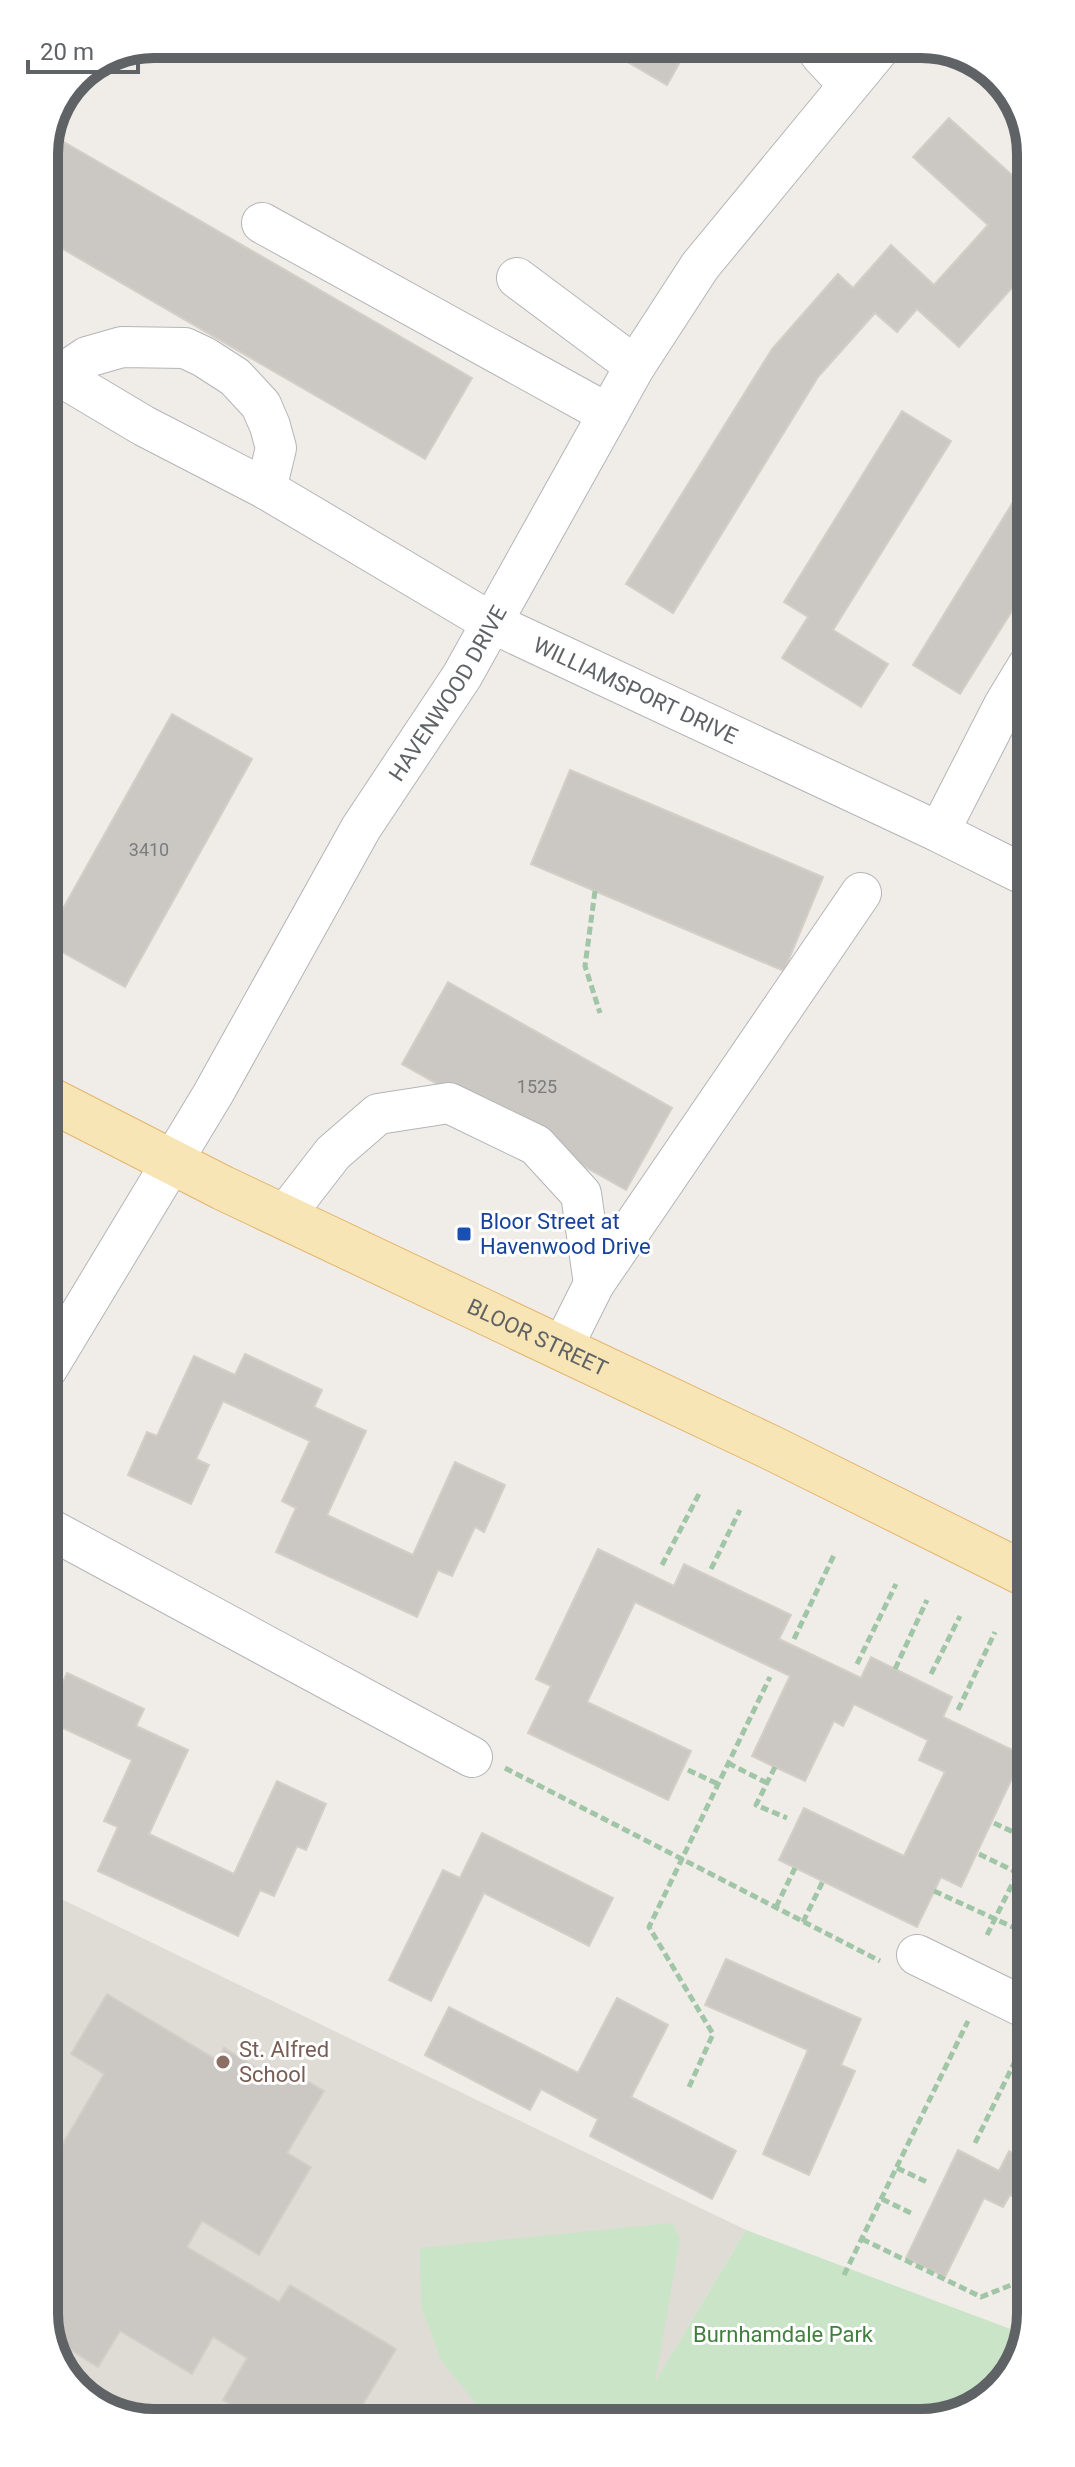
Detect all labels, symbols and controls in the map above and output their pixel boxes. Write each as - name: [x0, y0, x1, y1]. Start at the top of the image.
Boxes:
- scale bar: [28, 24, 138, 74]
- text: 20 m: [40, 38, 94, 66]
- street label: HAVENWOOD DRIVE: [384, 601, 511, 785]
- street label: WILLIAMSPORT DRIVE: [530, 632, 742, 749]
- house number: 3410: [129, 839, 169, 860]
- house number: 1525: [517, 1076, 557, 1097]
- place label: Bloor Street at Havenwood Drive: [480, 1209, 651, 1259]
- marker: Bloor Street at Havenwood Drive: [455, 1225, 473, 1243]
- street label: BLOOR STREET: [464, 1293, 612, 1381]
- place label: St. Alfred School: [239, 2037, 329, 2087]
- marker: St. Alfred School: [214, 2053, 232, 2071]
- park label: Burnhamdale Park: [693, 2322, 874, 2347]

